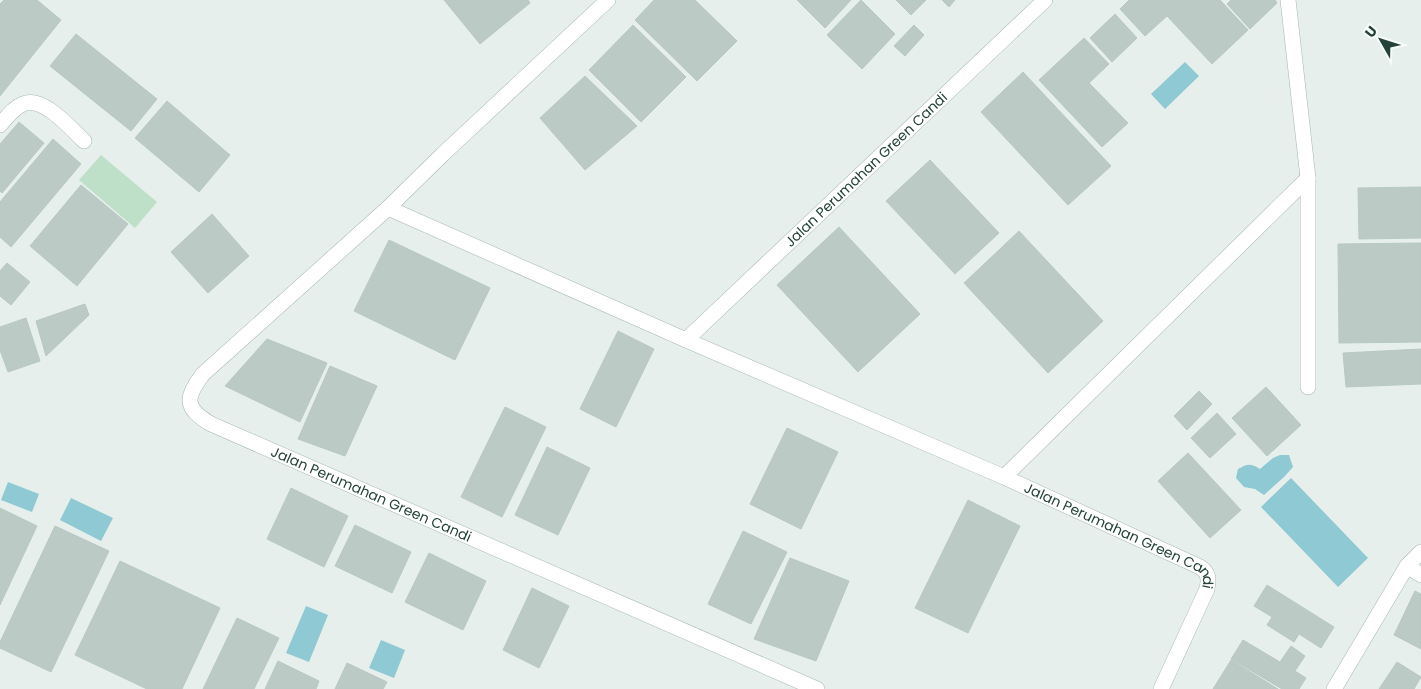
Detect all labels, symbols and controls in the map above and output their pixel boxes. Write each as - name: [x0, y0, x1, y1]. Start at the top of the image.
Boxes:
- north arrow: [1356, 15, 1406, 65]
- text: U: [1360, 22, 1382, 42]
- street label: Jalan Perumahan Green Candi: [780, 88, 952, 251]
- street label: Jalan Perumahan Green Candi: [268, 441, 475, 547]
- street label: Jalan Perumahan Green Candi: [1021, 478, 1218, 590]

